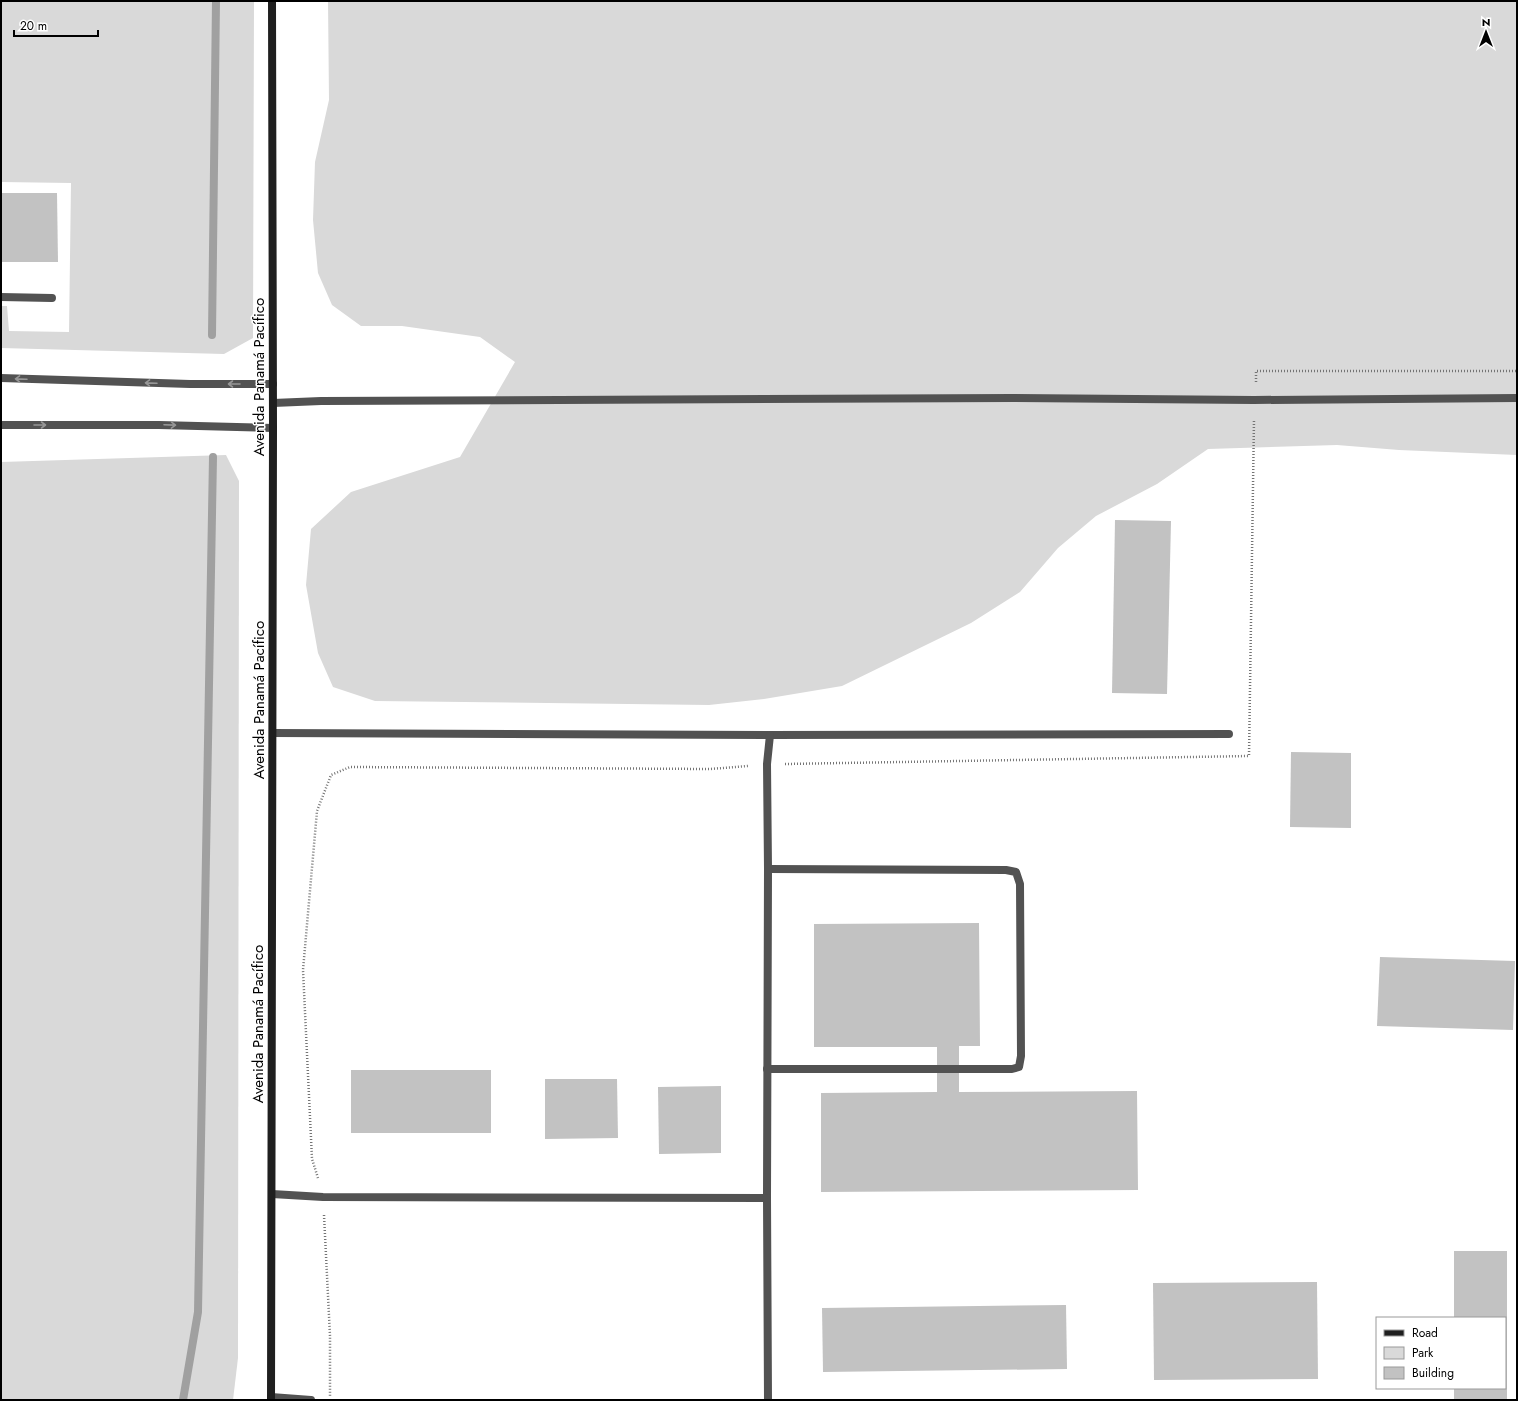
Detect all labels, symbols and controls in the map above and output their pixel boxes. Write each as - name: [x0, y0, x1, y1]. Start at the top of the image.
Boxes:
- scale bar: [14, 12, 98, 38]
- north arrow: [1466, 12, 1506, 52]
- text: N: [1482, 14, 1490, 30]
- text: 20 m: [20, 17, 47, 35]
- street label: Avenida Panamá Pacífico: [248, 298, 270, 456]
- one-way arrow: [15, 375, 28, 383]
- one-way arrow: [145, 379, 158, 387]
- one-way arrow: [228, 380, 241, 388]
- one-way arrow: [33, 421, 46, 429]
- one-way arrow: [163, 421, 176, 429]
- street label: Avenida Panamá Pacífico: [248, 621, 270, 779]
- street label: Avenida Panamá Pacífico: [247, 945, 269, 1103]
- legend: [1376, 1317, 1506, 1389]
- text: Road: [1412, 1324, 1438, 1342]
- text: Park: [1412, 1344, 1434, 1362]
- text: Building: [1412, 1364, 1454, 1382]

